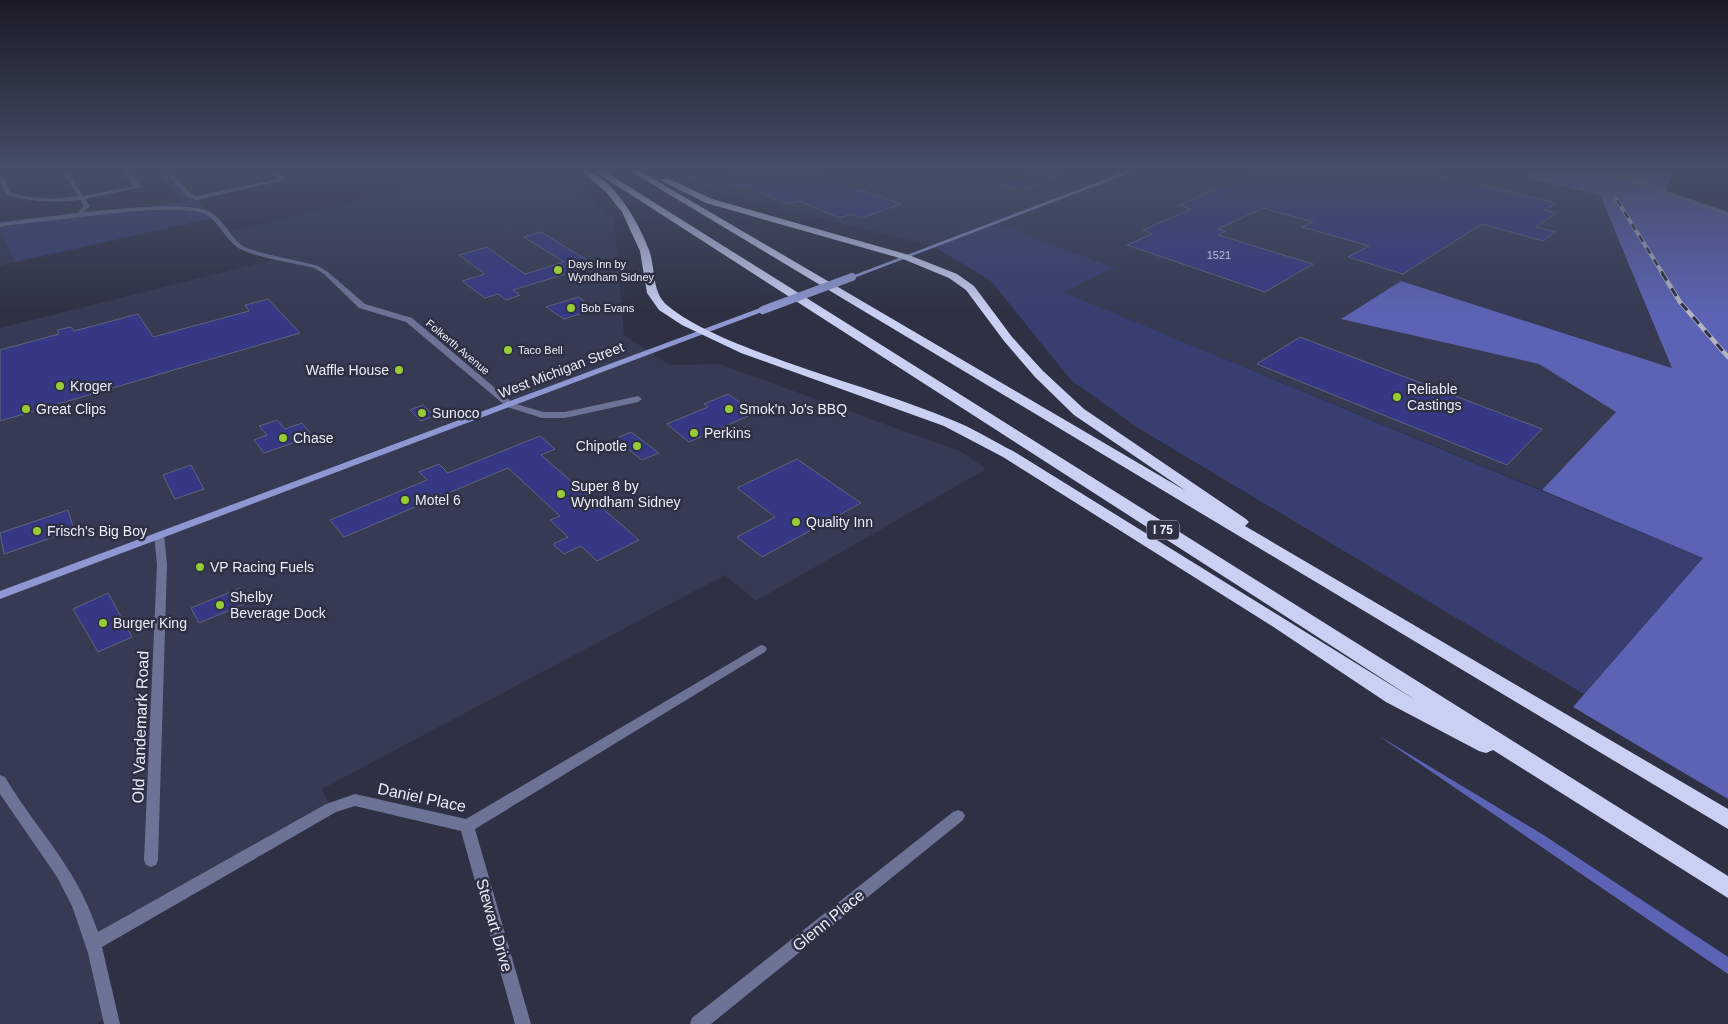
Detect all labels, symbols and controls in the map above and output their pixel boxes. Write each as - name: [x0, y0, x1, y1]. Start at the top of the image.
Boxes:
- house number: 1521: [1207, 249, 1231, 261]
- place label: Days Inn by Wyndham Sidney: [568, 258, 655, 283]
- marker: Days Inn by Wyndham Sidney: [552, 264, 564, 276]
- marker: Bob Evans: [565, 302, 577, 314]
- place label: Bob Evans: [581, 302, 635, 314]
- street label: Folkerth Avenue: [424, 317, 492, 377]
- street label: West Michigan Street: [496, 339, 626, 401]
- marker: Taco Bell: [502, 344, 514, 356]
- place label: Taco Bell: [518, 344, 563, 356]
- place label: Waffle House: [306, 362, 389, 378]
- marker: Waffle House: [393, 364, 405, 376]
- place label: Kroger: [70, 378, 112, 394]
- marker: Kroger: [54, 380, 66, 392]
- place label: Reliable Castings: [1407, 381, 1461, 413]
- marker: Reliable Castings: [1391, 391, 1403, 403]
- place label: Great Clips: [36, 401, 106, 417]
- place label: Smok'n Jo's BBQ: [739, 401, 847, 417]
- marker: Great Clips: [20, 403, 32, 415]
- marker: Smok'n Jo's BBQ: [723, 403, 735, 415]
- place label: Sunoco: [432, 405, 480, 421]
- marker: Sunoco: [416, 407, 428, 419]
- place label: Perkins: [704, 425, 751, 441]
- marker: Perkins: [688, 427, 700, 439]
- place label: Chase: [293, 430, 334, 446]
- marker: Chase: [277, 432, 289, 444]
- place label: Chipotle: [576, 438, 627, 454]
- marker: Chipotle: [631, 440, 643, 452]
- place label: Super 8 by Wyndham Sidney: [571, 478, 681, 510]
- marker: Super 8 by Wyndham Sidney: [555, 488, 567, 500]
- place label: Motel 6: [415, 492, 461, 508]
- marker: Motel 6: [399, 494, 411, 506]
- place label: Quality Inn: [806, 514, 873, 530]
- marker: Quality Inn: [790, 516, 802, 528]
- road number: I 75: [1147, 520, 1179, 540]
- place label: Frisch's Big Boy: [47, 523, 147, 539]
- marker: Frisch's Big Boy: [31, 525, 43, 537]
- place label: VP Racing Fuels: [210, 559, 314, 575]
- marker: VP Racing Fuels: [194, 561, 206, 573]
- place label: Shelby Beverage Dock: [230, 589, 327, 621]
- marker: Shelby Beverage Dock: [214, 599, 226, 611]
- place label: Burger King: [113, 615, 187, 631]
- marker: Burger King: [97, 617, 109, 629]
- street label: Old Vandemark Road: [129, 650, 152, 804]
- street label: Daniel Place: [376, 780, 468, 815]
- street label: Stewart Drive: [473, 877, 516, 974]
- street label: Glenn Place: [789, 886, 868, 954]

